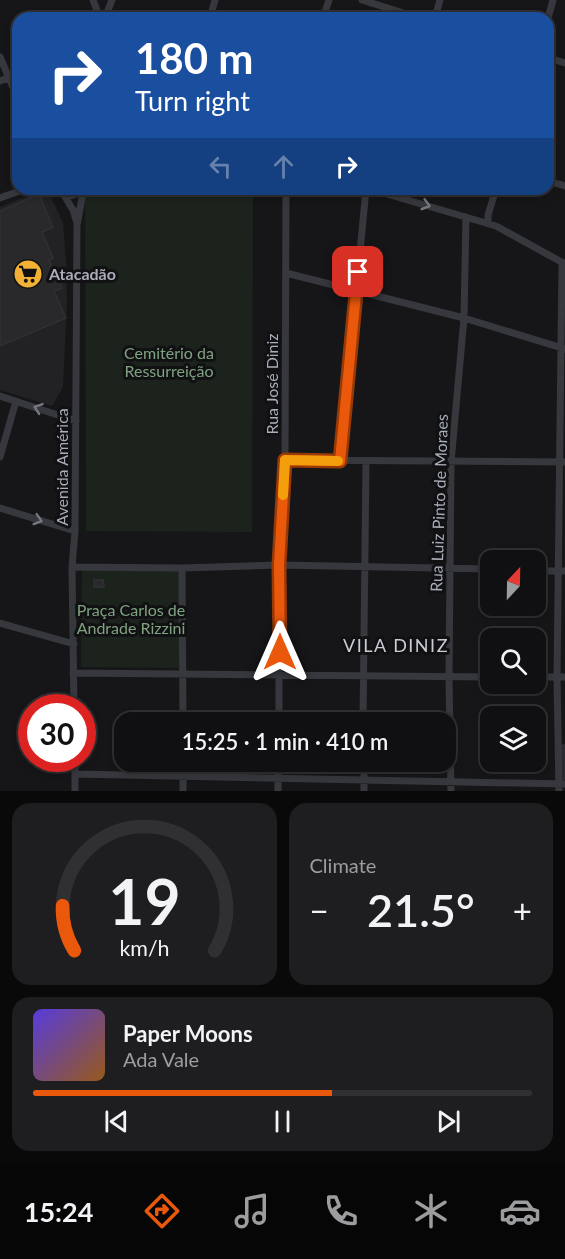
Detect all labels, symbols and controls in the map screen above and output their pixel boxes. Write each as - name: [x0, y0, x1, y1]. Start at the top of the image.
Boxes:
- text: 180 m: [135, 33, 253, 83]
- icon: right: [36, 36, 114, 114]
- text: Turn right: [135, 84, 250, 117]
- icon: left: [204, 150, 237, 183]
- icon: ahead: [267, 150, 300, 183]
- icon: right: [330, 150, 363, 183]
- one-way arrow: [420, 198, 431, 210]
- pin: [332, 246, 383, 297]
- icon: arrive: [341, 255, 374, 288]
- supermarket icon: Atacadão: [12, 258, 44, 290]
- place label: Atacadão: [48, 264, 116, 283]
- street label: Rua José Diniz: [262, 333, 281, 435]
- park label: Cemitério da Ressurreição: [124, 343, 214, 380]
- one-way arrow: [33, 403, 44, 416]
- street label: Avenida América: [52, 408, 71, 526]
- street label: Rua Luiz Pinto de Moraes: [426, 414, 451, 592]
- one-way arrow: [32, 513, 43, 525]
- north arrow: [480, 550, 546, 616]
- map controls: [480, 550, 546, 772]
- park label: Praça Carlos de Andrade Rizzini: [77, 600, 185, 637]
- position arrow: [248, 620, 312, 684]
- button: search: [480, 628, 546, 694]
- district label: VILA DINIZ: [343, 634, 449, 656]
- speed limit sign: 30: [18, 694, 96, 772]
- button: layers: [480, 706, 546, 772]
- text: 15:25 · 1 min · 410 m: [182, 728, 388, 755]
- text: Climate: [310, 853, 376, 877]
- text: 19: [108, 863, 180, 938]
- text: 21.5°: [367, 883, 475, 937]
- text: −: [310, 890, 329, 930]
- text: +: [513, 890, 532, 930]
- text: km/h: [119, 935, 169, 961]
- text: Paper Moons: [123, 1020, 253, 1047]
- text: Ada Vale: [123, 1047, 199, 1071]
- icon: previous: [100, 1105, 133, 1138]
- icon: pause: [266, 1105, 299, 1138]
- icon: next: [432, 1105, 465, 1138]
- icon: directions: [141, 1190, 183, 1232]
- icon: music: [231, 1190, 273, 1232]
- icon: phone: [320, 1190, 362, 1232]
- icon: climate: [410, 1190, 452, 1232]
- icon: car: [499, 1190, 541, 1232]
- text: 15:24: [24, 1195, 93, 1228]

